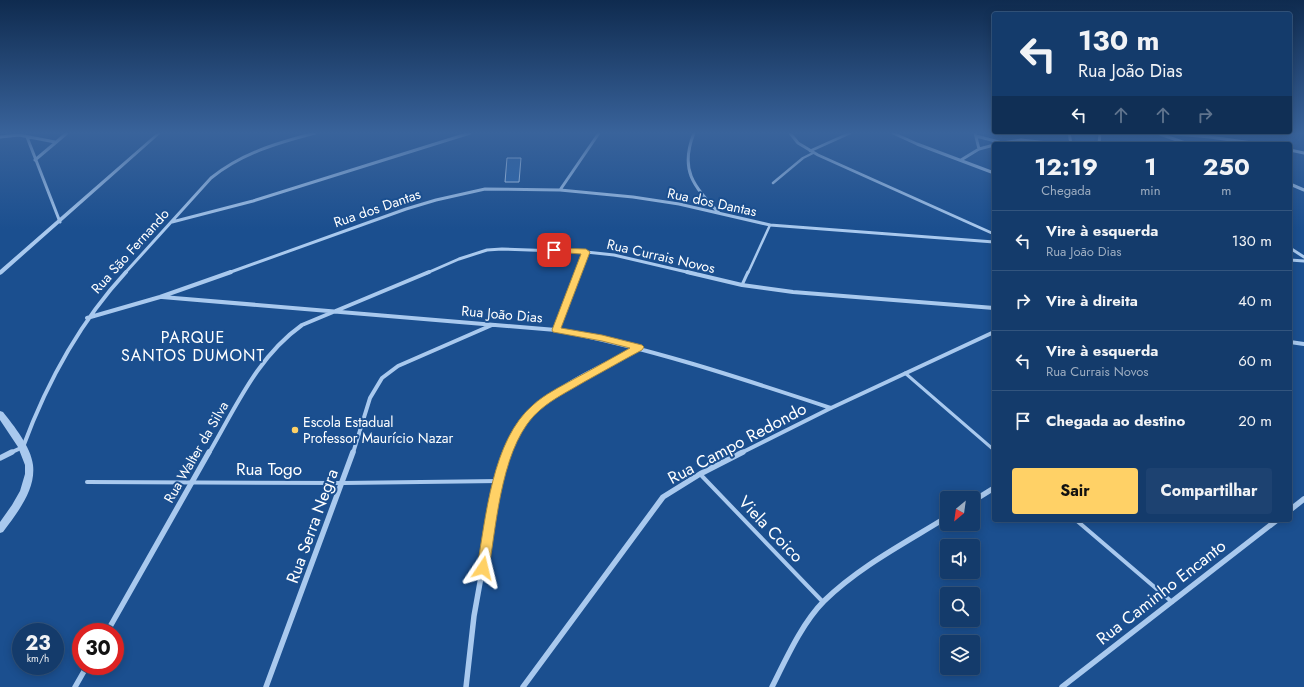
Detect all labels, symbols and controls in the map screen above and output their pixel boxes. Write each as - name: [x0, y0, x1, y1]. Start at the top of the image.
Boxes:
- text: 130 m: [1078, 20, 1160, 61]
- icon: left: [1012, 28, 1064, 80]
- text: Rua João Dias: [1078, 58, 1183, 84]
- icon: left: [1068, 104, 1090, 126]
- icon: ahead: [1110, 104, 1132, 126]
- icon: ahead: [1152, 104, 1174, 126]
- icon: right: [1194, 104, 1216, 126]
- text: 12:19: [1034, 149, 1098, 184]
- text: 1: [1144, 149, 1157, 184]
- text: 250: [1203, 149, 1250, 184]
- text: Chegada: [1041, 181, 1091, 200]
- text: min: [1140, 181, 1161, 200]
- text: m: [1221, 181, 1231, 200]
- street label: Rua dos Dantas: [665, 183, 759, 221]
- street label: Rua dos Dantas: [331, 184, 424, 232]
- street label: Rua São Fernando: [86, 204, 174, 298]
- text: Vire à esquerda: [1046, 220, 1158, 242]
- icon: left: [1012, 230, 1034, 252]
- text: 130 m: [1232, 230, 1272, 252]
- pin: [537, 233, 571, 267]
- street label: Rua Currais Novos: [605, 234, 717, 278]
- icon: arrive: [543, 239, 565, 261]
- text: Rua João Dias: [1046, 242, 1122, 261]
- icon: right: [1012, 290, 1034, 312]
- text: Vire à direita: [1046, 290, 1138, 312]
- text: 40 m: [1238, 290, 1272, 312]
- street label: Rua João Dias: [461, 300, 544, 328]
- district label: PARQUE SANTOS DUMONT: [121, 326, 265, 367]
- text: Vire à esquerda: [1046, 340, 1158, 362]
- icon: left: [1012, 350, 1034, 372]
- text: 60 m: [1238, 350, 1272, 372]
- text: Rua Currais Novos: [1046, 362, 1149, 381]
- street label: Rua Campo Redondo: [663, 396, 811, 490]
- street label: Rua Walter da Silva: [159, 397, 233, 507]
- icon: arrive: [1012, 410, 1034, 432]
- text: Chegada ao destino: [1046, 410, 1185, 432]
- text: 20 m: [1238, 410, 1272, 432]
- place label: Escola Estadual Professor Maurício Nazar: [303, 412, 454, 448]
- marker: Escola Estadual Professor Maurício Nazar: [290, 425, 300, 435]
- street label: Rua Togo: [236, 457, 302, 481]
- street label: Rua Serra Negra: [280, 465, 344, 587]
- button: Sair: [1012, 468, 1138, 514]
- button: Compartilhar: [1146, 468, 1272, 514]
- street label: Viela Coico: [733, 490, 809, 568]
- north arrow: [940, 491, 980, 531]
- map controls: [940, 491, 980, 675]
- street label: Rua Caminho Encanto: [1091, 534, 1231, 650]
- button: sound: [940, 539, 980, 579]
- position arrow: [462, 547, 504, 589]
- button: search: [940, 587, 980, 627]
- speed limit sign: 30: [72, 623, 124, 675]
- text: 23: [25, 629, 51, 658]
- button: layers: [940, 635, 980, 675]
- text: km/h: [27, 651, 49, 666]

